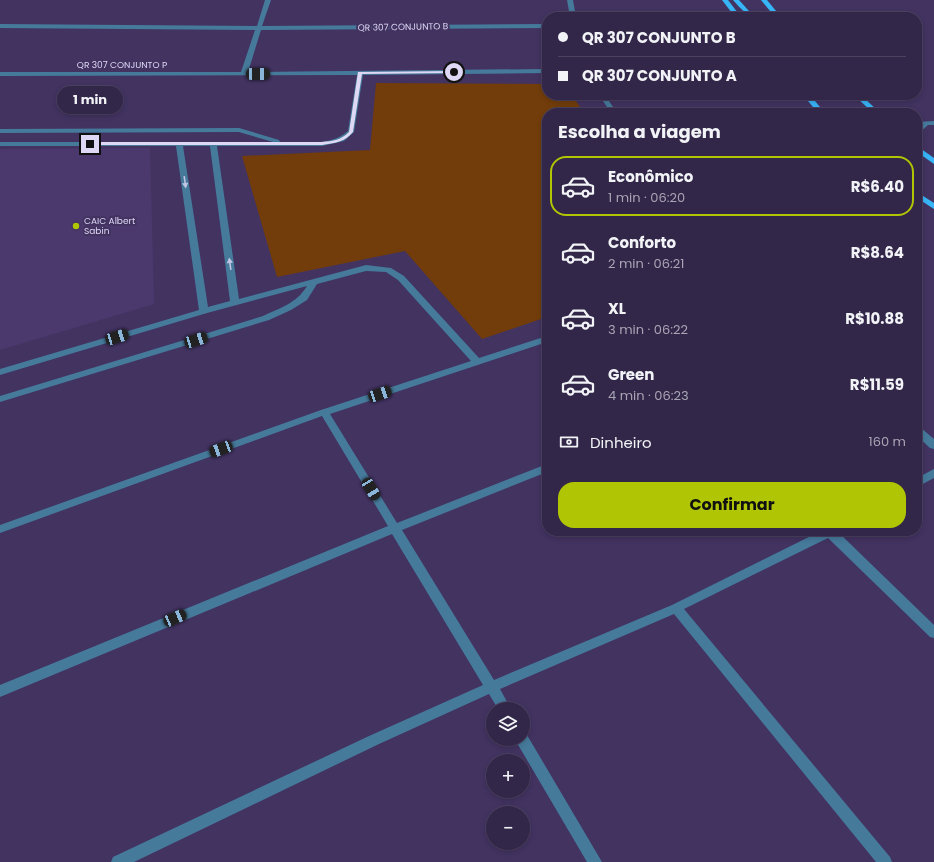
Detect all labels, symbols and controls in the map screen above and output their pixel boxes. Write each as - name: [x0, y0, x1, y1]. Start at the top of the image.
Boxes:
- street label: QR 307 CONJUNTO B: [358, 20, 449, 34]
- text: QR 307 CONJUNTO B: [582, 27, 736, 48]
- street label: QR 307 CONJUNTO P: [77, 59, 167, 71]
- route start: [445, 63, 463, 81]
- text: QR 307 CONJUNTO A: [582, 65, 737, 86]
- car: [246, 68, 270, 80]
- callout: 1 min: [57, 86, 123, 114]
- text: 1 min: [73, 90, 107, 109]
- text: Escolha a viagem: [558, 119, 721, 144]
- route end: [81, 135, 99, 153]
- text: Econômico: [608, 166, 693, 187]
- icon: car: [560, 168, 596, 204]
- one-way arrow: [182, 176, 188, 188]
- text: R$6.40: [851, 176, 904, 197]
- text: 1 min · 06:20: [608, 188, 685, 207]
- place label: CAIC Albert Sabin: [84, 215, 135, 237]
- marker: CAIC Albert Sabin: [71, 221, 81, 231]
- text: Conforto: [608, 232, 676, 253]
- icon: car: [560, 234, 596, 270]
- text: R$8.64: [851, 242, 904, 263]
- text: 2 min · 06:21: [608, 254, 684, 273]
- one-way arrow: [227, 258, 233, 270]
- text: XL: [608, 298, 626, 319]
- icon: car: [560, 300, 596, 336]
- text: R$10.88: [845, 308, 904, 329]
- text: 3 min · 06:22: [608, 320, 688, 339]
- car: [104, 328, 130, 346]
- car: [183, 331, 209, 349]
- text: Green: [608, 364, 654, 385]
- icon: car: [560, 366, 596, 402]
- text: R$11.59: [850, 374, 904, 395]
- car: [367, 385, 393, 403]
- text: 4 min · 06:23: [608, 386, 689, 405]
- icon: cash: [558, 431, 580, 453]
- text: Dinheiro: [590, 432, 652, 453]
- text: 160 m: [869, 432, 906, 451]
- car: [208, 439, 234, 459]
- car: [360, 476, 382, 502]
- button: Confirmar: [558, 482, 906, 528]
- car: [162, 608, 188, 628]
- map controls: [486, 702, 530, 850]
- button: layers: [486, 702, 530, 746]
- button: +: [486, 754, 530, 798]
- button: −: [486, 806, 530, 850]

